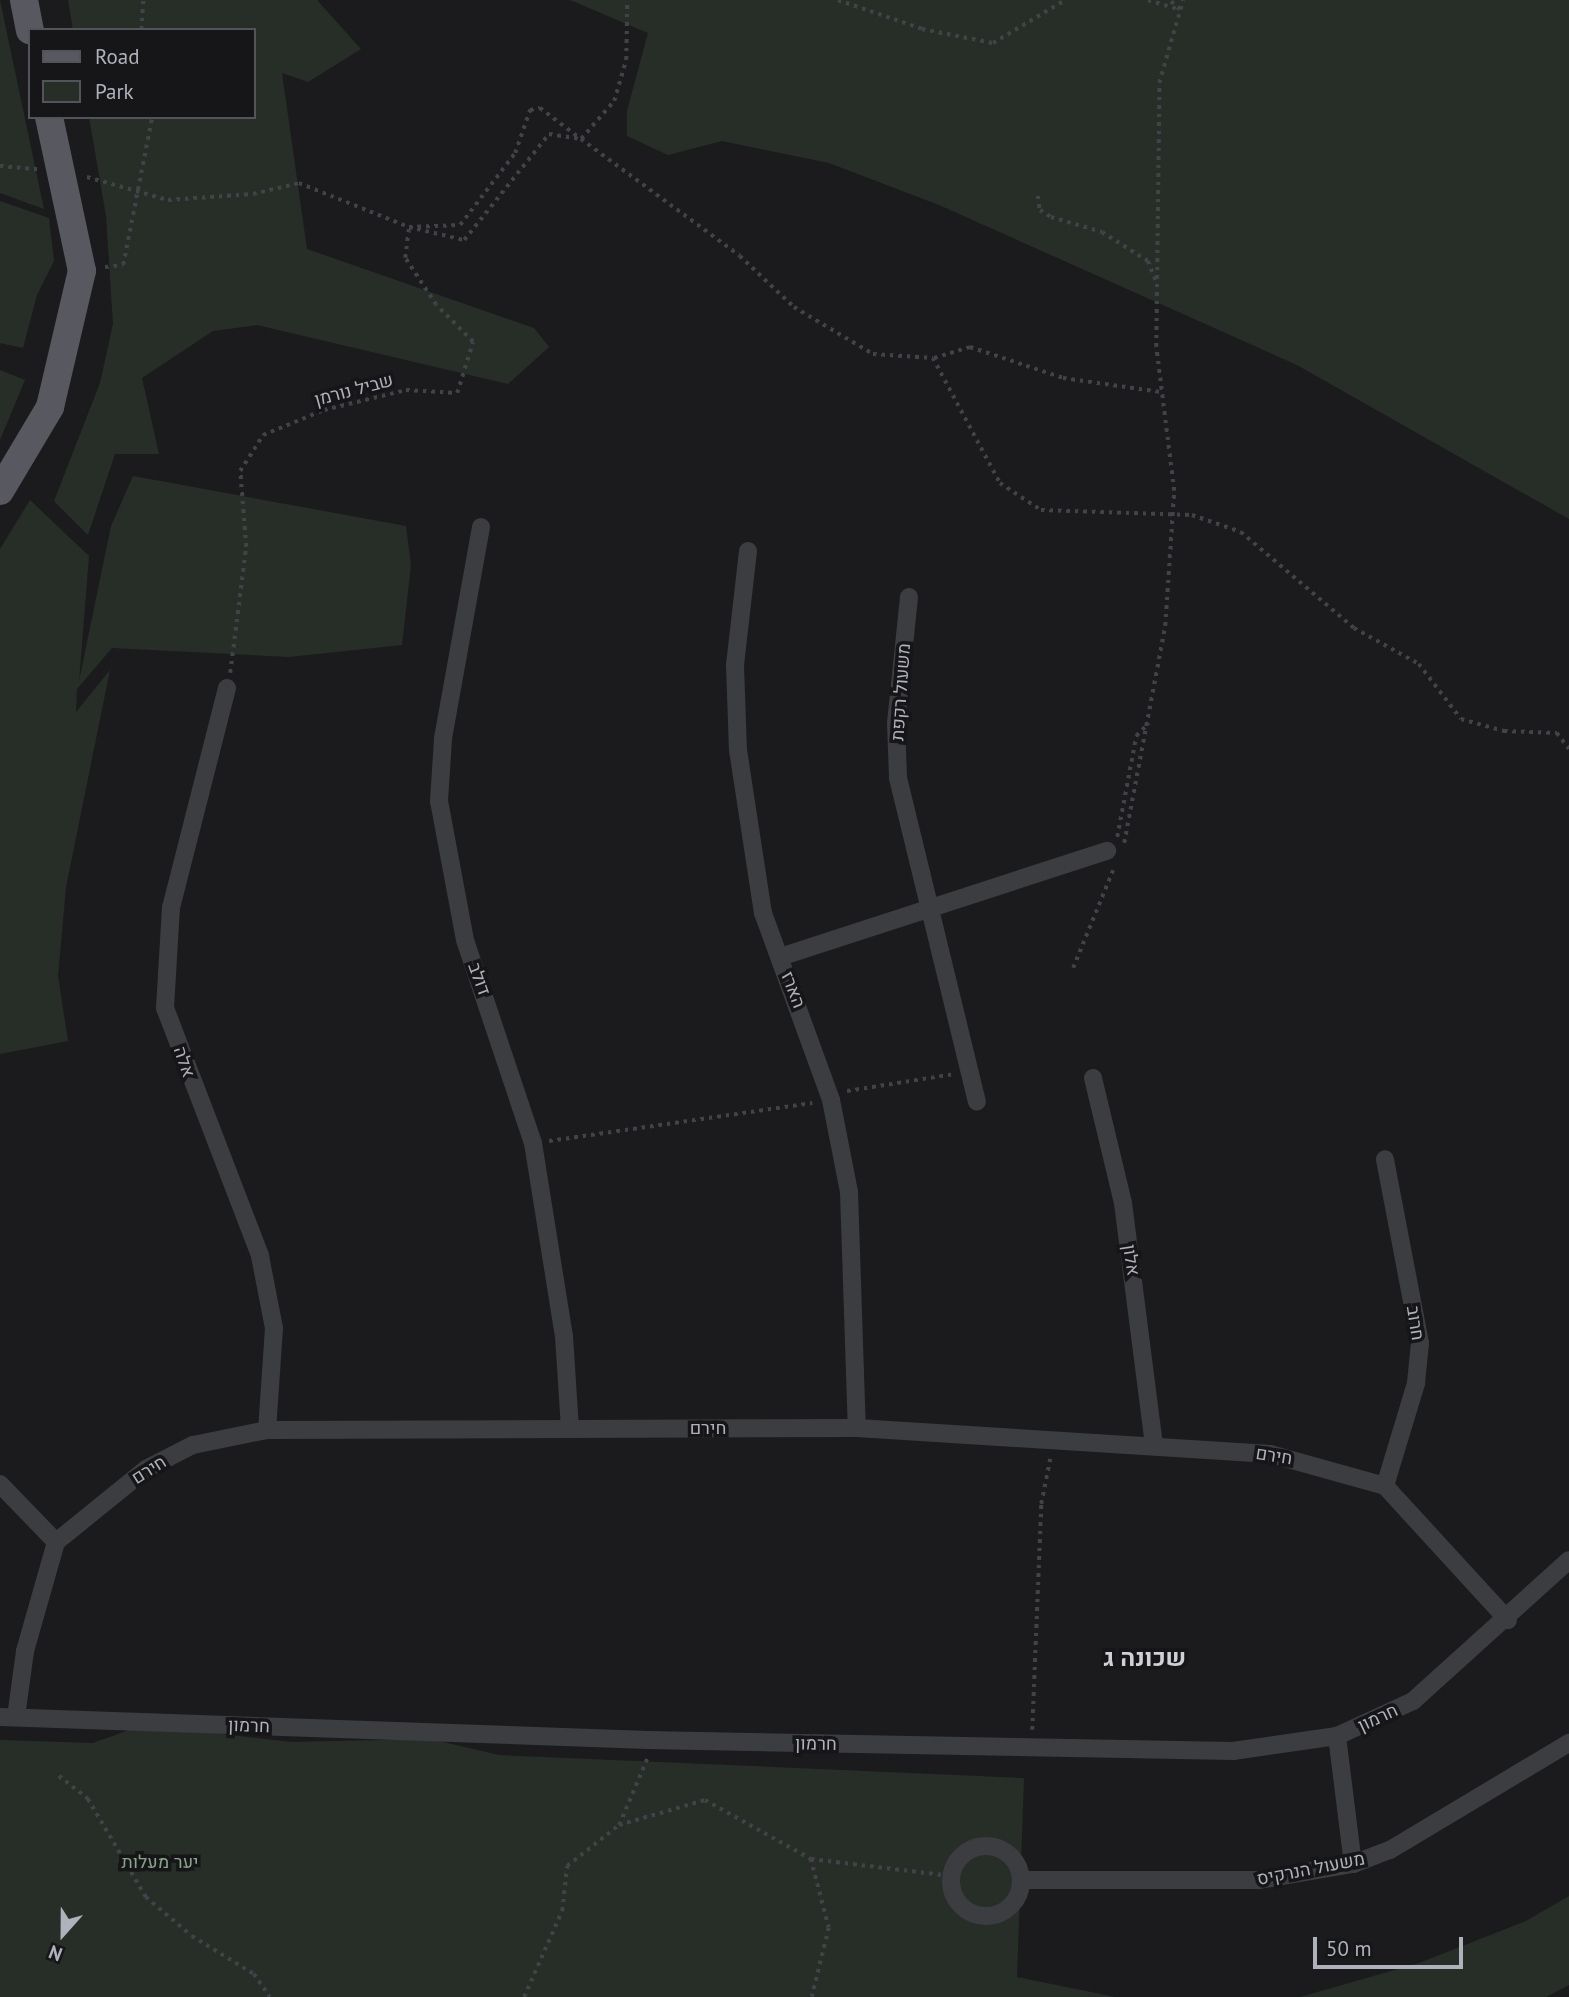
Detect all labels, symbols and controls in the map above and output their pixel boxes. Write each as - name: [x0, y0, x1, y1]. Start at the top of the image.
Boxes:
- legend: [28, 28, 256, 119]
- text: Road: [95, 43, 139, 70]
- text: Park: [95, 78, 134, 105]
- street label: שביל נורמן: [312, 369, 396, 411]
- street label: משעול רקפת: [887, 642, 915, 742]
- street label: דולב: [463, 960, 495, 998]
- street label: הארז: [776, 969, 810, 1011]
- street label: אלה: [169, 1044, 199, 1080]
- street label: אלון: [1118, 1243, 1144, 1277]
- street label: חרוב: [1402, 1304, 1428, 1342]
- street label: חירם: [690, 1417, 726, 1439]
- street label: חירם: [1254, 1442, 1294, 1470]
- street label: חירם: [128, 1451, 170, 1489]
- district label: שכונה ג: [1104, 1644, 1186, 1672]
- street label: חרמון: [1355, 1699, 1401, 1737]
- street label: חרמון: [228, 1714, 270, 1738]
- street label: חרמון: [795, 1733, 837, 1755]
- street label: משעול הנרקיס: [1255, 1848, 1367, 1890]
- park label: יער מעלות: [121, 1851, 199, 1873]
- north arrow: [28, 1899, 98, 1969]
- scale bar: [1317, 1924, 1468, 1968]
- text: 50 m: [1326, 1935, 1372, 1962]
- text: N: [45, 1940, 66, 1967]

